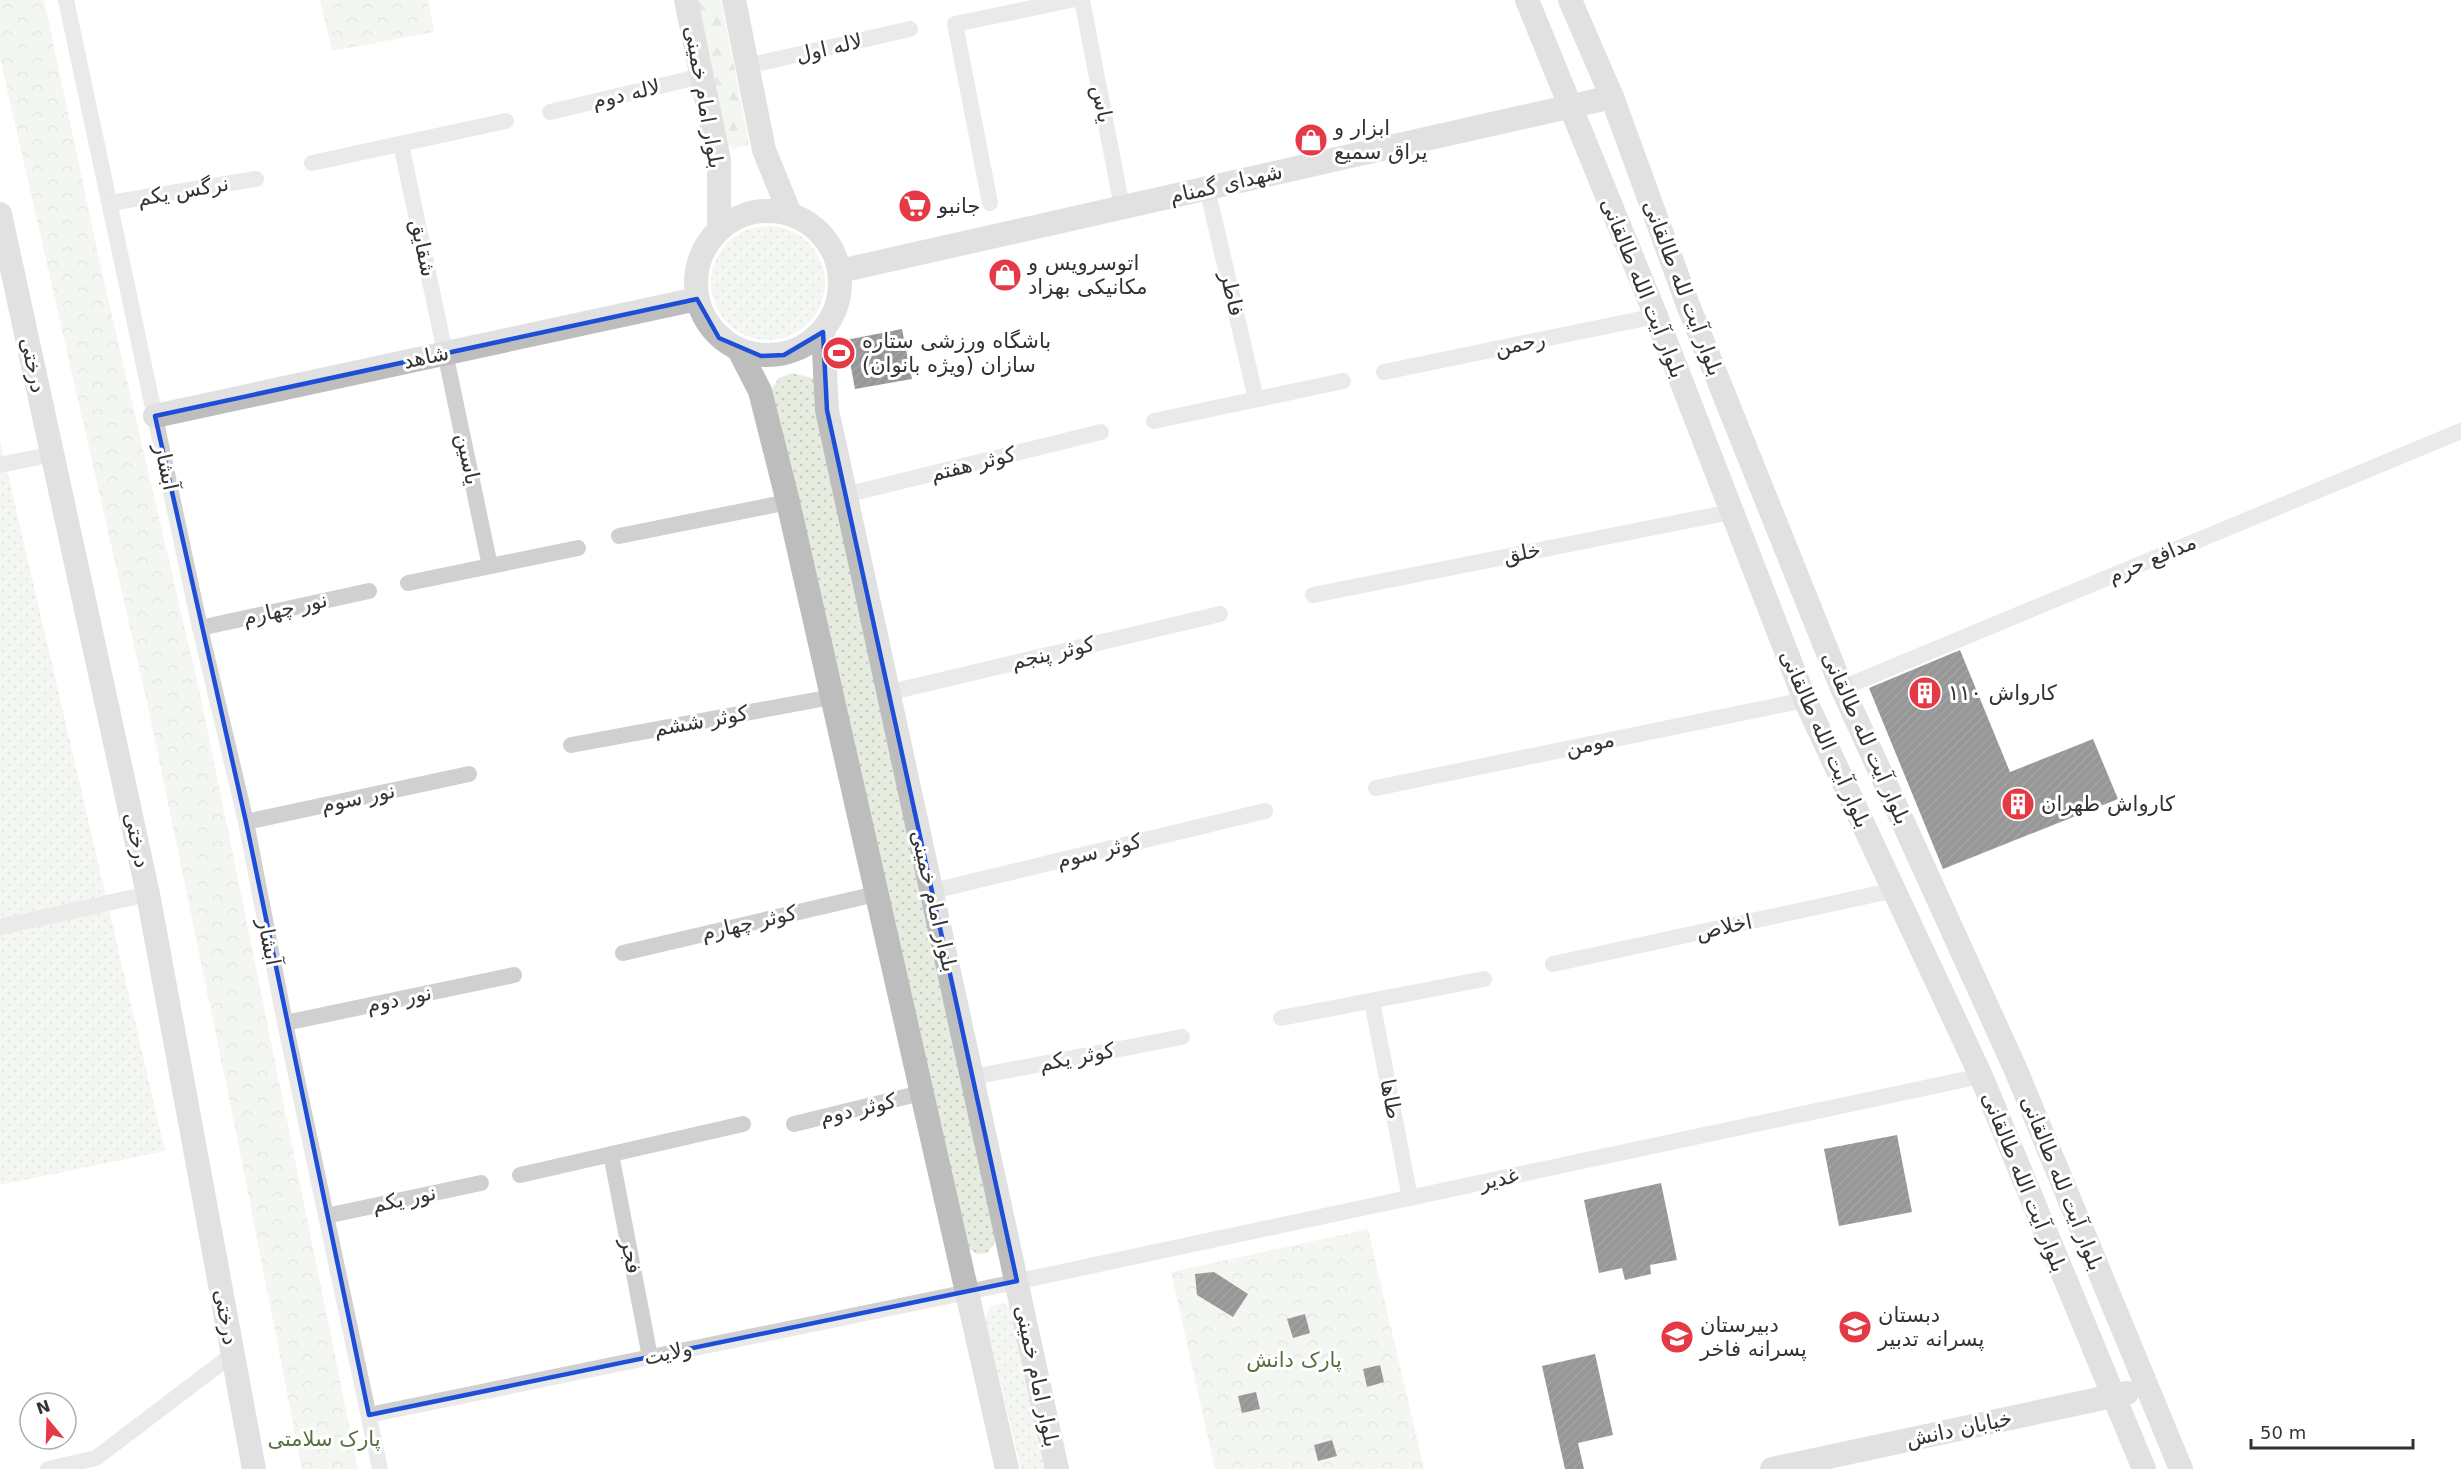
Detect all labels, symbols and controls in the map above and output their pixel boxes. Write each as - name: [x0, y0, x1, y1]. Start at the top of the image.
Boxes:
- street label: بلوار امام خمینی: [680, 24, 728, 170]
- street label: لاله اول: [793, 29, 865, 67]
- street label: لاله دوم: [590, 75, 662, 113]
- street label: یاس: [1087, 83, 1117, 125]
- place label: ابزار و يراق سميع: [1333, 116, 1428, 164]
- shop icon: ابزار و يراق سميع: [1293, 122, 1329, 158]
- street label: شهدای گمنام: [1167, 159, 1285, 209]
- street label: نرگس یکم: [135, 171, 231, 212]
- supermarket icon: جانبو: [897, 188, 933, 224]
- place label: جانبو: [937, 194, 980, 218]
- street label: بلوار آیت الله طالقانی: [1596, 194, 1691, 382]
- street label: بلوار آیت لله طالقانی: [1638, 196, 1729, 379]
- street label: شقایق: [405, 217, 441, 279]
- place label: اتوسرویس و مکانیکی بهزاد: [1027, 251, 1148, 299]
- shop icon: اتوسرویس و مکانیکی بهزاد: [987, 257, 1023, 293]
- street label: فاطر: [1215, 269, 1249, 319]
- street label: رحمن: [1492, 327, 1548, 361]
- place label: باشگاه ورزشی ستاره سازان (ویژه بانوان): [862, 329, 1051, 377]
- street label: درختی: [15, 335, 51, 395]
- sports icon: باشگاه ورزشی ستاره سازان (ویژه بانوان): [821, 335, 857, 371]
- street label: شاهد: [401, 340, 451, 374]
- street label: یاسین: [451, 431, 485, 487]
- street label: آبشار: [149, 440, 184, 494]
- street label: کوثر هفتم: [928, 442, 1018, 487]
- street label: مدافع حرم: [2104, 530, 2200, 588]
- street label: خلق: [1501, 538, 1543, 568]
- street label: نور چهارم: [241, 588, 329, 630]
- street label: کوثر پنجم: [1009, 632, 1097, 675]
- street label: بلوار آیت الله طالقانی: [1775, 646, 1876, 832]
- street label: بلوار آیت لله طالقانی: [1817, 648, 1916, 828]
- building icon: کارواش ۱۱۰: [1907, 675, 1943, 711]
- place label: کارواش ۱۱۰: [1948, 681, 2057, 705]
- street label: کوثر ششم: [652, 701, 750, 742]
- street label: مومن: [1563, 727, 1617, 761]
- street label: نور سوم: [319, 778, 397, 818]
- building icon: کارواش طهران: [2000, 786, 2036, 822]
- place label: کارواش طهران: [2041, 792, 2175, 816]
- street label: درختی: [119, 810, 155, 870]
- street label: بلوار امام خمینی: [906, 828, 962, 974]
- street label: کوثر سوم: [1054, 829, 1144, 873]
- street label: کوثر چهارم: [699, 900, 799, 946]
- street label: اخلاص: [1694, 909, 1754, 945]
- street label: آبشار: [253, 915, 286, 968]
- street label: نور دوم: [364, 980, 434, 1018]
- street label: کوثر یکم: [1037, 1038, 1117, 1077]
- street label: طاها: [1375, 1077, 1407, 1121]
- street label: بلوار آیت الله طالقانی: [1977, 1088, 2072, 1276]
- street label: کوثر دوم: [818, 1089, 898, 1129]
- street label: بلوار آیت لله طالقانی: [2016, 1092, 2109, 1274]
- street label: غدیر: [1476, 1163, 1521, 1195]
- street label: نور یکم: [370, 1181, 438, 1218]
- street label: فجر: [616, 1235, 646, 1276]
- street label: درختی: [209, 1287, 243, 1347]
- street label: بلوار امام خمینی: [1010, 1303, 1064, 1449]
- place label: دبستان پسرانه تدبیر: [1877, 1303, 1985, 1351]
- school or university icon: دبستان پسرانه تدبیر: [1837, 1309, 1873, 1345]
- place label: دبیرستان پسرانه فاخر: [1699, 1313, 1807, 1361]
- school or university icon: دبیرستان پسرانه فاخر: [1659, 1319, 1695, 1355]
- street label: ولایت: [642, 1336, 694, 1370]
- park label: پارک دانش: [1246, 1348, 1342, 1372]
- north arrow: [18, 1391, 78, 1451]
- text: N: [34, 1396, 53, 1418]
- street label: خیابان دانش: [1904, 1406, 2014, 1452]
- scale bar: [2251, 1412, 2413, 1450]
- text: 50 m: [2260, 1422, 2306, 1443]
- park label: پارک سلامتی: [267, 1427, 381, 1451]

